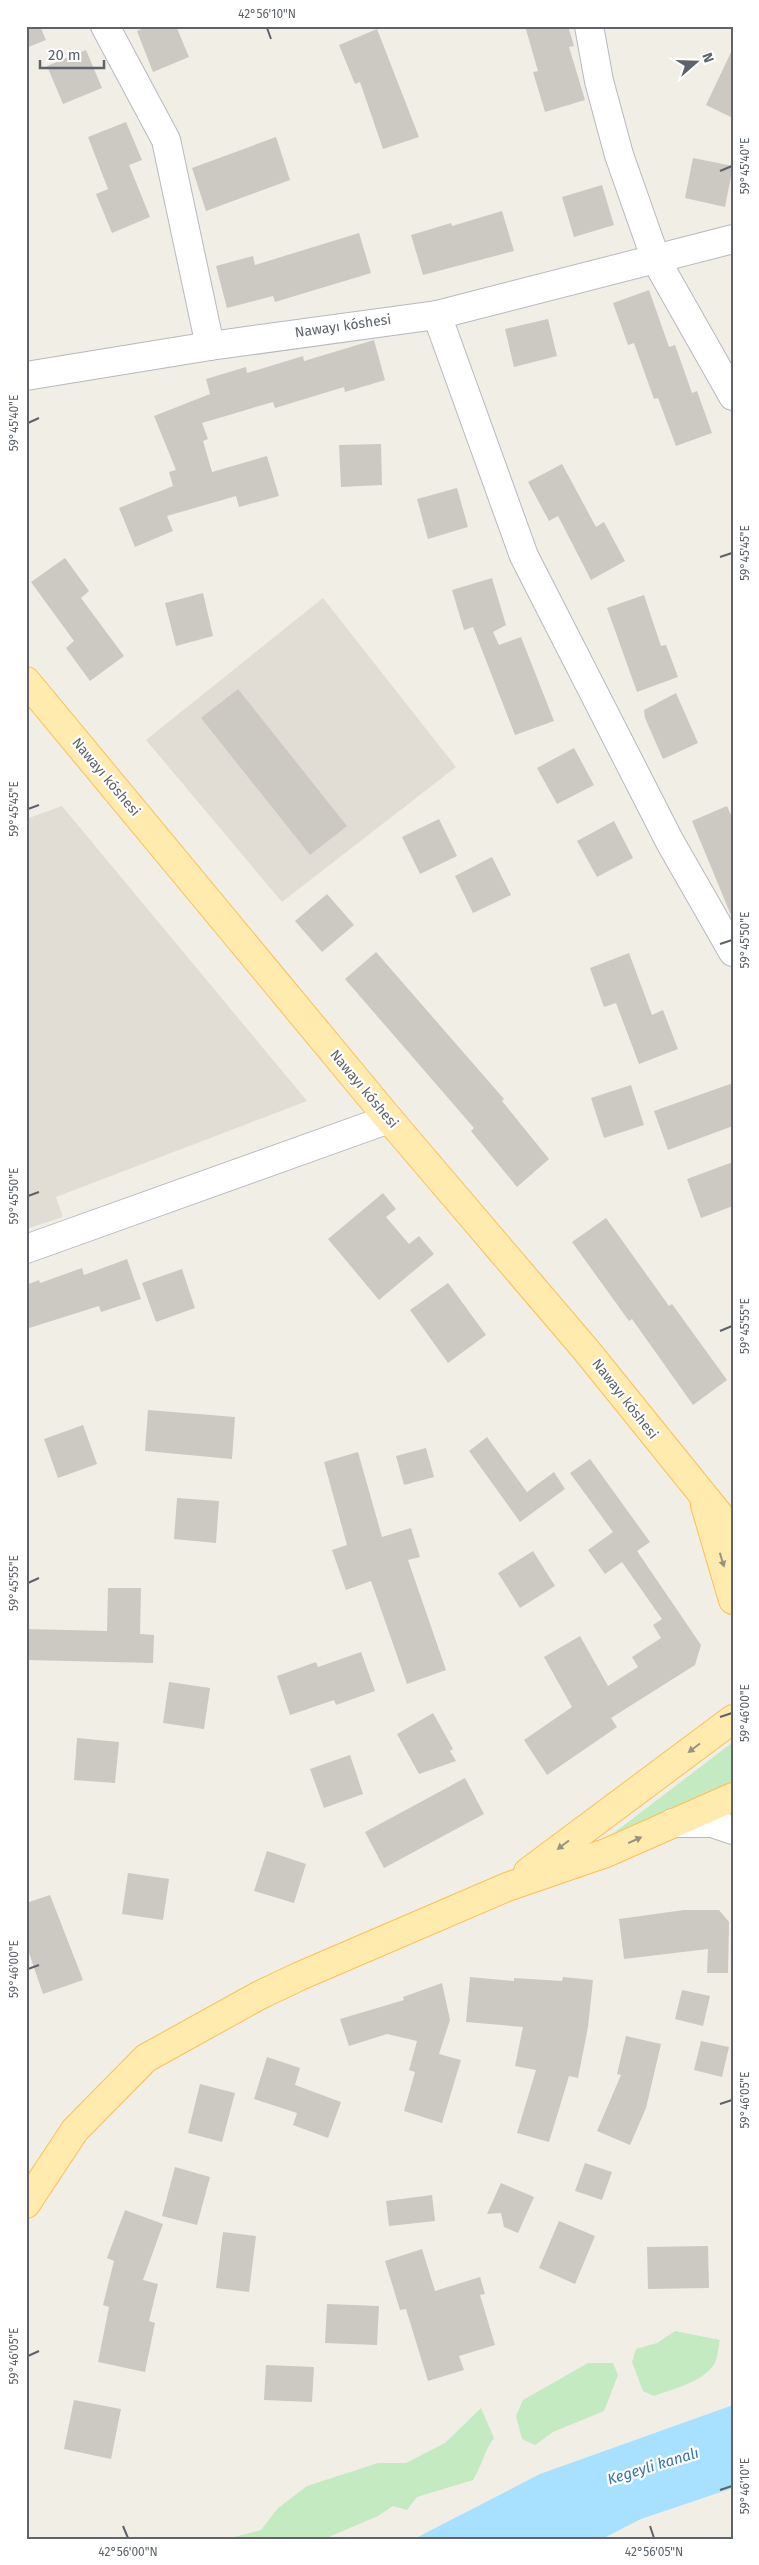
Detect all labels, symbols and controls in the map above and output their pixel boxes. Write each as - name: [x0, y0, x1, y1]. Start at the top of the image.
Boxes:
- text: 42°56'10"N: [238, 7, 296, 21]
- scale bar: [40, 38, 104, 70]
- north arrow: [672, 38, 722, 88]
- text: 20 m: [48, 46, 81, 64]
- text: N: [698, 50, 717, 65]
- text: 59°45'40"E: [738, 138, 752, 194]
- street label: Nawayı kóshesi: [294, 311, 392, 341]
- text: 59°45'40"E: [7, 395, 21, 451]
- text: 59°45'45"E: [738, 525, 752, 581]
- street label: Nawayı kóshesi: [68, 734, 144, 820]
- text: 59°45'45"E: [7, 781, 21, 837]
- text: 59°45'50"E: [738, 912, 752, 968]
- street label: Nawayı kóshesi: [326, 1046, 402, 1132]
- text: 59°45'50"E: [7, 1168, 21, 1224]
- text: 59°45'55"E: [738, 1298, 752, 1354]
- street label: Nawayı kóshesi: [588, 1356, 662, 1442]
- one-way arrow: [718, 1553, 726, 1568]
- text: 59°45'55"E: [7, 1555, 21, 1611]
- text: 59°46'00"E: [738, 1684, 752, 1742]
- one-way arrow: [687, 1743, 701, 1753]
- one-way arrow: [628, 1836, 642, 1844]
- one-way arrow: [557, 1840, 570, 1851]
- text: 59°46'00"E: [7, 1940, 21, 1998]
- text: 59°46'05"E: [738, 2071, 752, 2129]
- text: 59°46'05"E: [7, 2327, 21, 2385]
- water label: Kegeyli kanalı: [605, 2444, 701, 2488]
- text: 59°46'10"E: [738, 2458, 752, 2514]
- text: 42°56'00"N: [98, 2545, 158, 2559]
- text: 42°56'05"N: [625, 2545, 683, 2559]

